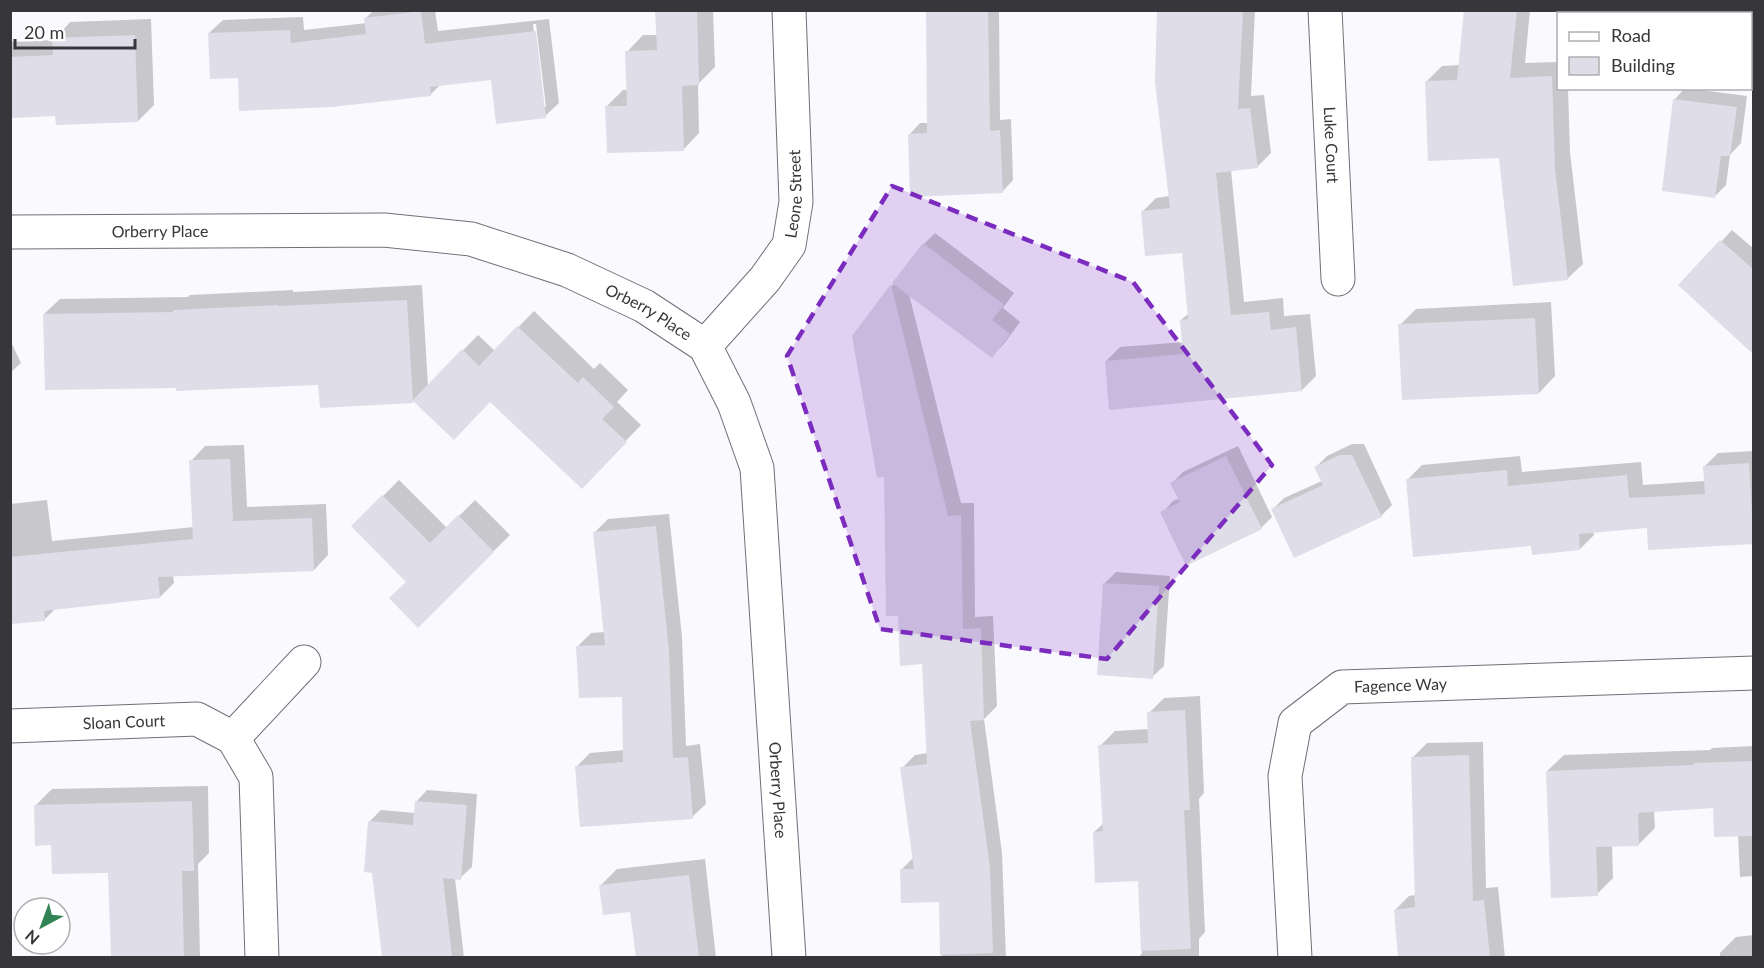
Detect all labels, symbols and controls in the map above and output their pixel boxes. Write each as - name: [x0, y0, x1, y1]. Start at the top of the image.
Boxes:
- scale bar: [15, 12, 135, 50]
- legend: [1557, 12, 1752, 90]
- text: 20 m: [24, 21, 64, 43]
- text: Road: [1611, 24, 1651, 46]
- text: Building: [1611, 54, 1675, 76]
- street label: Luke Court: [1321, 106, 1343, 184]
- street label: Leone Street: [780, 149, 805, 240]
- street label: Orberry Place: [112, 221, 208, 240]
- street label: Orberry Place: [602, 279, 696, 344]
- street label: Fagence Way: [1354, 673, 1448, 696]
- street label: Sloan Court: [82, 710, 166, 732]
- street label: Orberry Place: [766, 741, 791, 839]
- north arrow: [12, 896, 72, 956]
- text: N: [21, 926, 43, 949]

